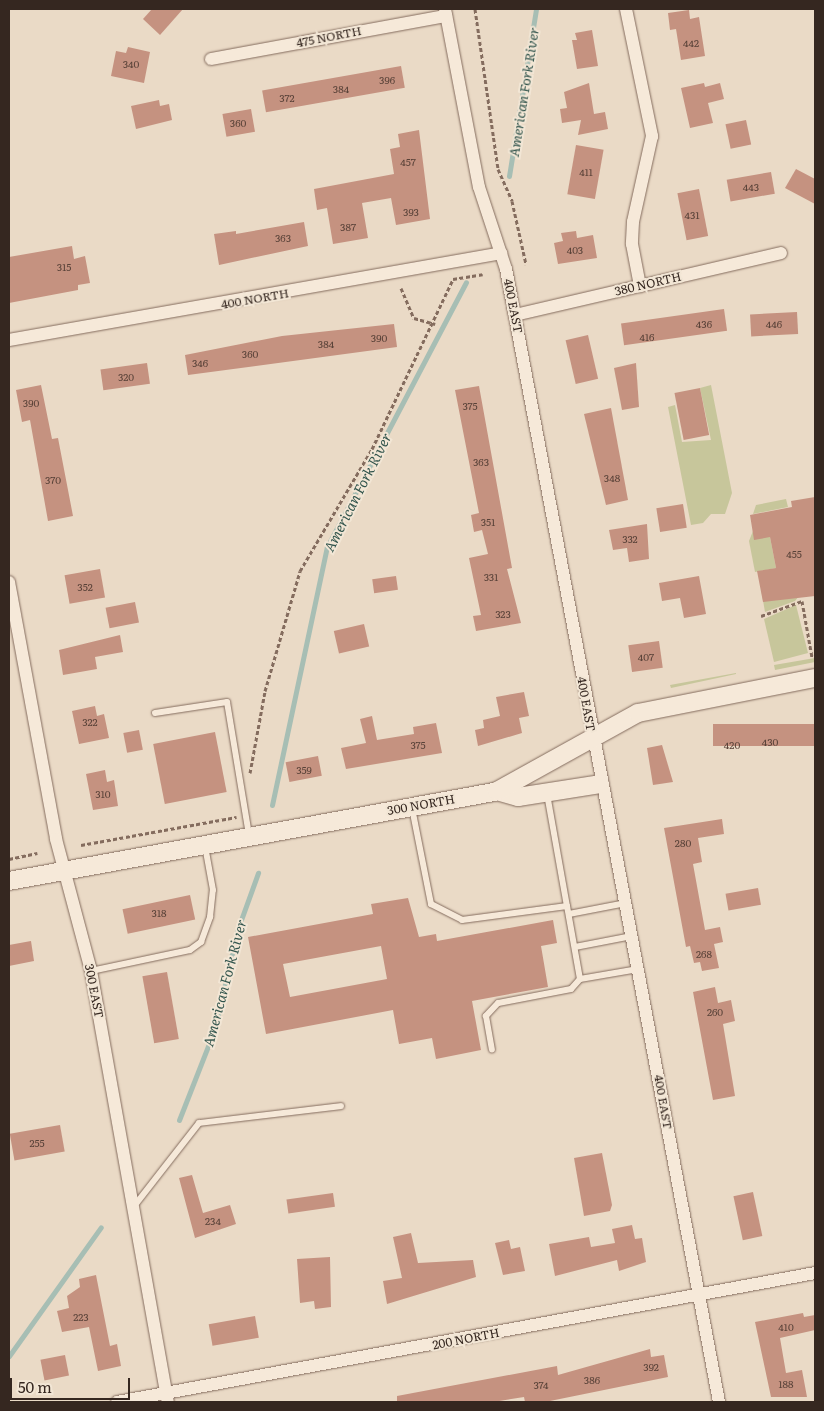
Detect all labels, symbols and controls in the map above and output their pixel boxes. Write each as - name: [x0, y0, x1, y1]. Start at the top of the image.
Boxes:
- street label: 475 NORTH: [295, 24, 363, 50]
- water label: American Fork River: [504, 26, 542, 158]
- house number: 442: [683, 37, 699, 49]
- house number: 340: [123, 58, 139, 70]
- house number: 396: [379, 74, 395, 86]
- house number: 384: [333, 83, 349, 95]
- house number: 372: [279, 92, 295, 104]
- house number: 360: [230, 117, 246, 129]
- house number: 457: [400, 156, 416, 168]
- house number: 411: [579, 166, 593, 178]
- house number: 443: [743, 181, 759, 193]
- house number: 393: [403, 206, 419, 218]
- house number: 431: [685, 209, 699, 221]
- house number: 387: [340, 221, 356, 233]
- house number: 363: [275, 232, 291, 244]
- house number: 403: [567, 244, 583, 256]
- house number: 315: [57, 261, 71, 273]
- street label: 380 NORTH: [613, 269, 683, 299]
- street label: 400 EAST: [501, 278, 525, 334]
- street label: 400 NORTH: [220, 286, 290, 312]
- house number: 436: [696, 318, 712, 330]
- house number: 446: [766, 318, 782, 330]
- house number: 416: [640, 331, 654, 343]
- house number: 390: [371, 332, 387, 344]
- house number: 384: [318, 338, 334, 350]
- house number: 360: [242, 348, 258, 360]
- house number: 346: [192, 357, 208, 369]
- house number: 320: [118, 371, 134, 383]
- house number: 390: [23, 397, 39, 409]
- house number: 375: [462, 400, 478, 412]
- water label: American Fork River: [320, 430, 394, 554]
- house number: 363: [473, 456, 489, 468]
- house number: 348: [604, 472, 620, 484]
- house number: 370: [45, 474, 61, 486]
- house number: 351: [481, 516, 495, 528]
- house number: 332: [622, 533, 638, 545]
- house number: 455: [786, 548, 802, 560]
- house number: 331: [484, 571, 498, 583]
- house number: 352: [77, 581, 93, 593]
- house number: 323: [495, 608, 511, 620]
- house number: 407: [638, 651, 654, 663]
- street label: 400 EAST: [574, 676, 598, 732]
- house number: 322: [82, 716, 98, 728]
- house number: 430: [762, 736, 778, 748]
- house number: 375: [410, 739, 426, 751]
- house number: 420: [724, 739, 740, 751]
- house number: 359: [296, 764, 312, 776]
- house number: 310: [95, 788, 111, 800]
- street label: 300 NORTH: [386, 792, 456, 818]
- house number: 280: [675, 837, 691, 849]
- house number: 318: [152, 907, 166, 919]
- water label: American Fork River: [199, 918, 249, 1048]
- house number: 268: [696, 948, 712, 960]
- street label: 300 EAST: [82, 963, 106, 1019]
- house number: 260: [707, 1006, 723, 1018]
- street label: 400 EAST: [651, 1074, 675, 1130]
- house number: 255: [29, 1137, 45, 1149]
- house number: 234: [205, 1215, 221, 1227]
- house number: 223: [73, 1311, 89, 1323]
- house number: 410: [778, 1321, 794, 1333]
- street label: 200 NORTH: [431, 1325, 501, 1353]
- house number: 392: [643, 1361, 659, 1373]
- scale bar: [12, 1368, 132, 1400]
- house number: 386: [584, 1374, 600, 1386]
- text: 50 m: [18, 1375, 52, 1398]
- house number: 188: [778, 1378, 794, 1390]
- house number: 374: [534, 1379, 548, 1391]

